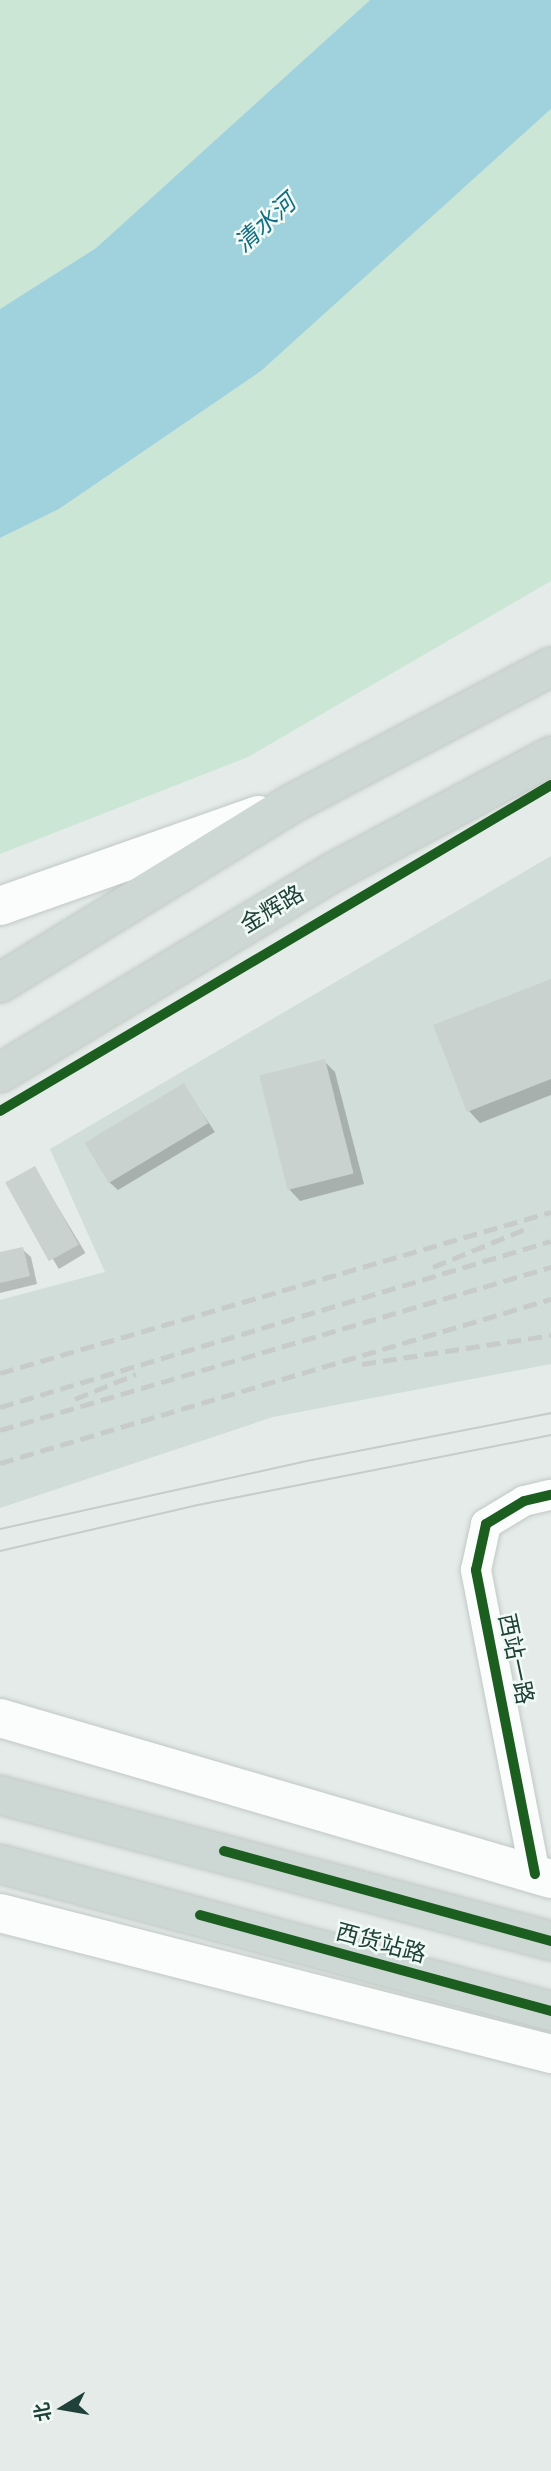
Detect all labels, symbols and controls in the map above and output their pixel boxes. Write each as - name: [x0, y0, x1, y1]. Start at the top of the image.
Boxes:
- water label: 清水河: [229, 188, 301, 258]
- street label: 金辉路: [235, 879, 309, 939]
- street label: 西站一路: [493, 1611, 539, 1707]
- street label: 西货站路: [333, 1918, 429, 1968]
- north arrow: [28, 2373, 98, 2443]
- text: 北: [30, 2401, 55, 2423]

